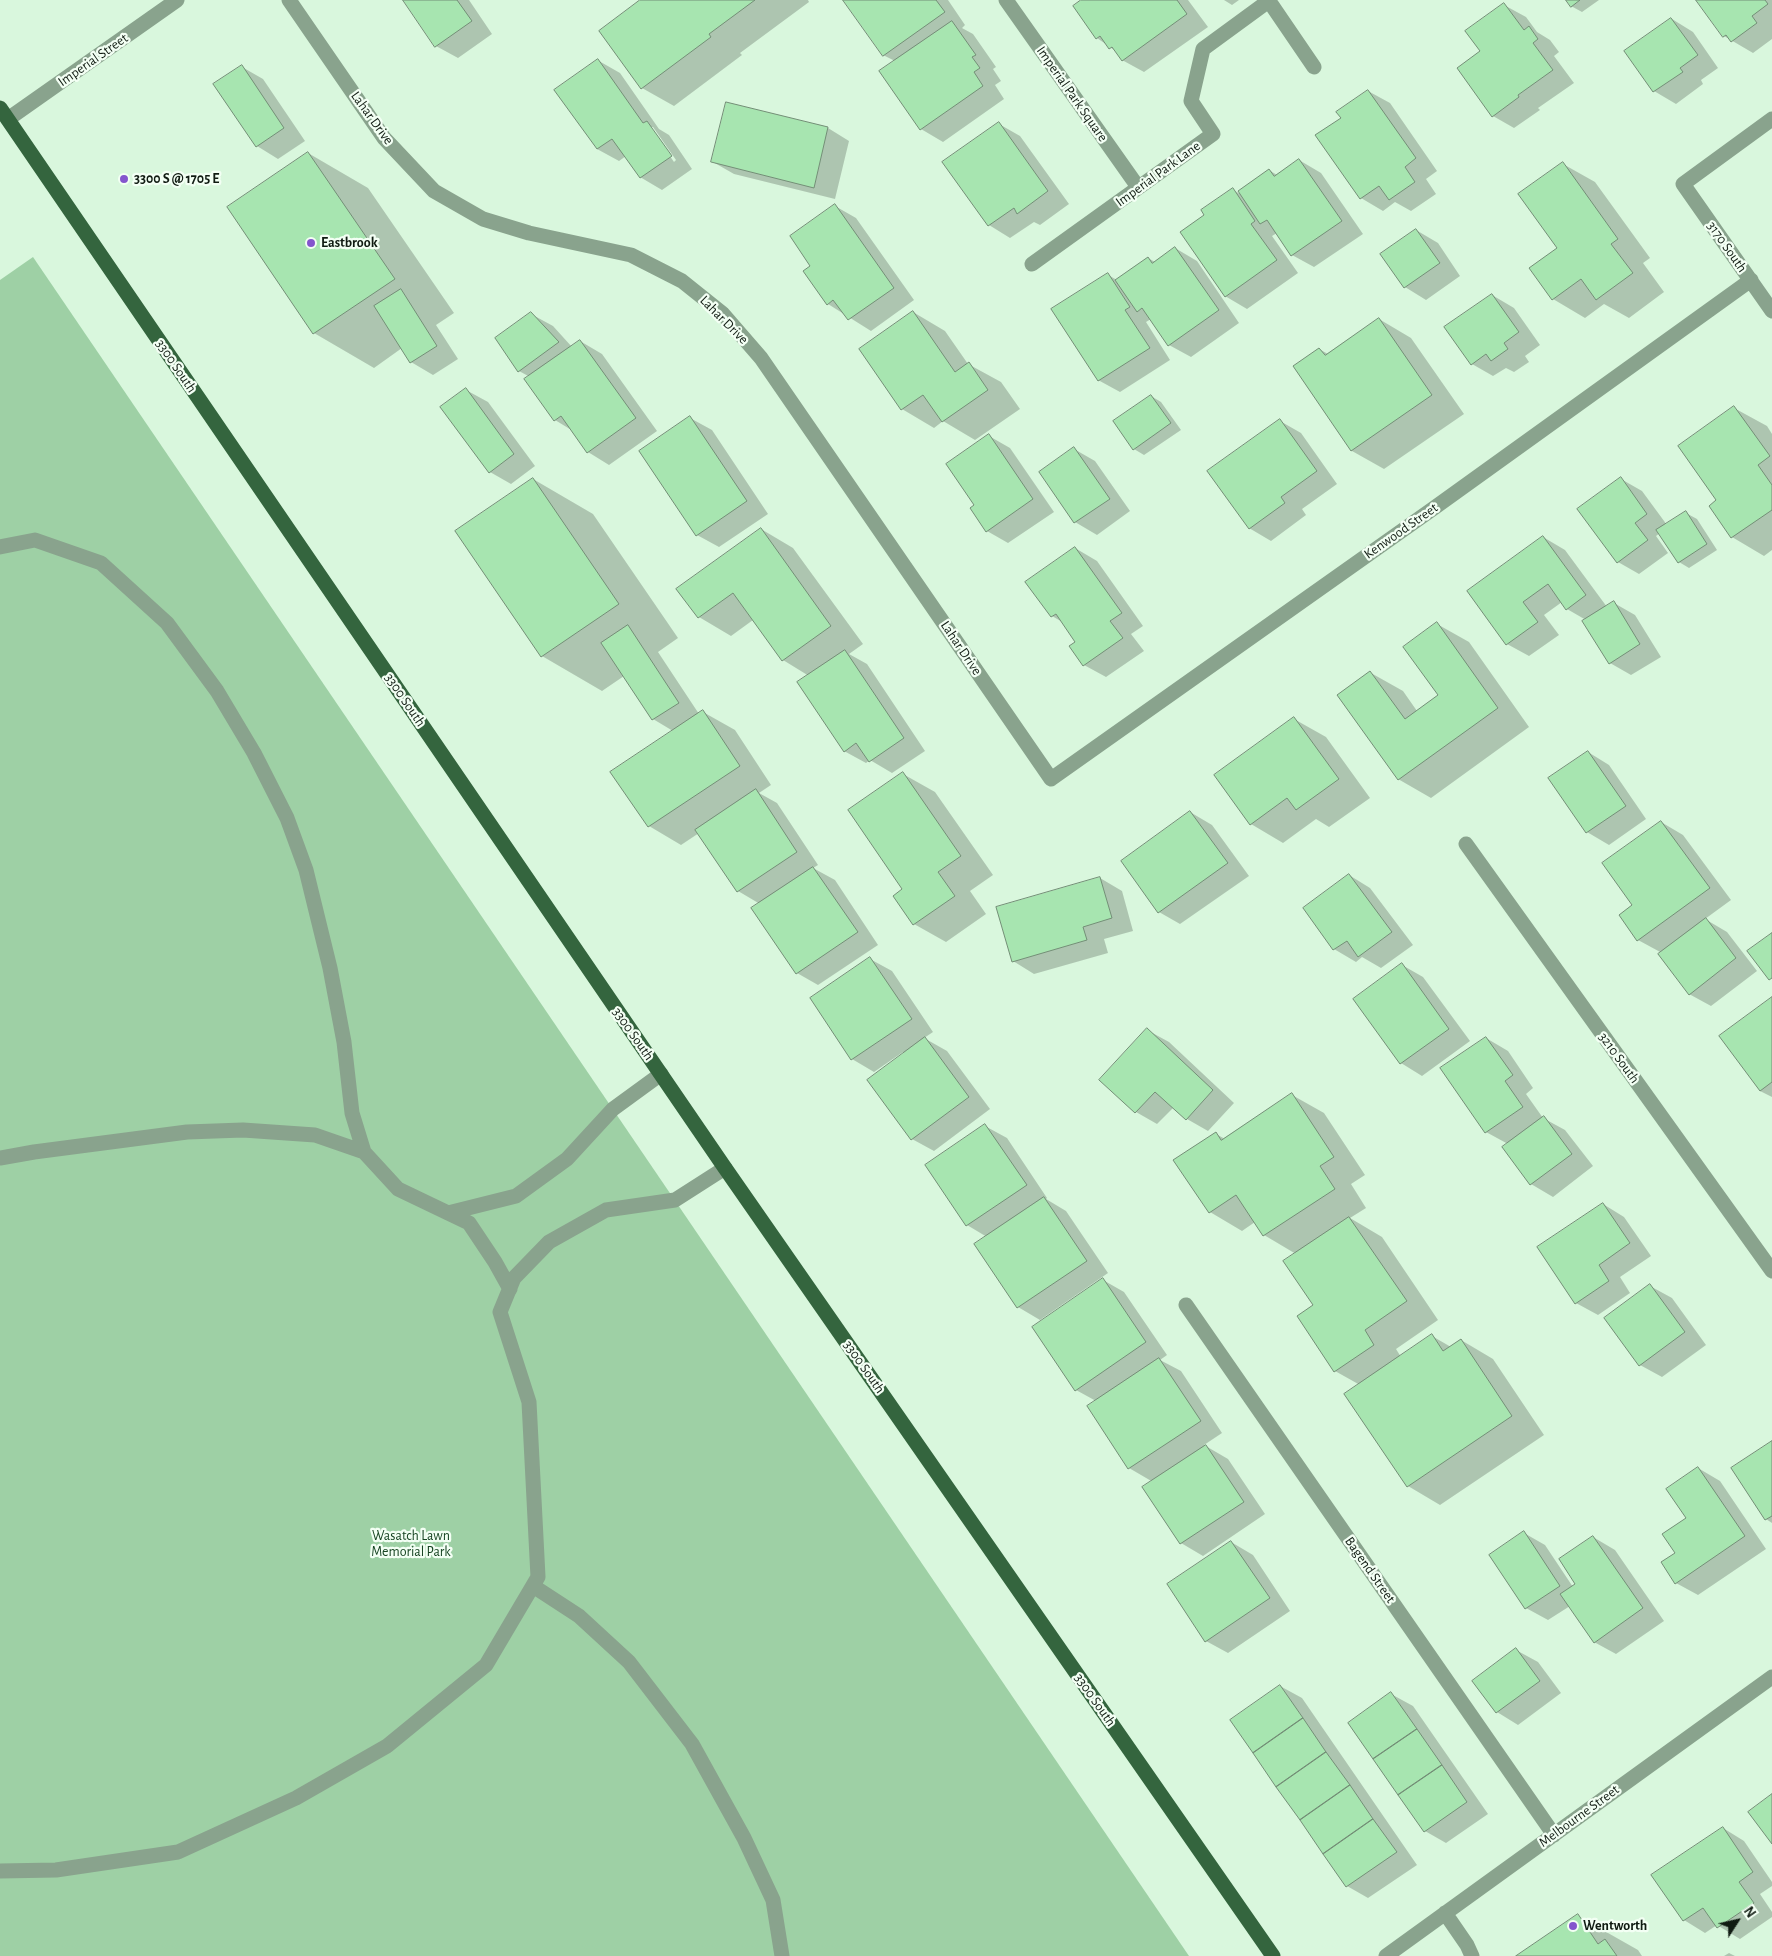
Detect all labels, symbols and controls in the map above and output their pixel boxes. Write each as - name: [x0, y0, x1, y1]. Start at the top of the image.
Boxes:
- street label: Imperial Street: [55, 30, 131, 90]
- street label: Imperial Park Square: [1033, 43, 1111, 145]
- street label: Lahar Drive: [347, 88, 397, 148]
- street label: Imperial Park Lane: [1112, 138, 1204, 210]
- place label: 3300 S @ 1705 E: [134, 171, 219, 187]
- marker: 3300 S @ 1705 E: [118, 173, 130, 185]
- street label: 3170 South: [1703, 218, 1751, 276]
- place label: Eastbrook: [321, 235, 378, 251]
- marker: Eastbrook: [305, 237, 317, 249]
- street label: Lahar Drive: [696, 292, 752, 348]
- street label: 3300 South: [152, 336, 200, 396]
- street label: Kenwood Street: [1361, 499, 1441, 563]
- street label: Lahar Drive: [937, 618, 985, 678]
- street label: 3300 South: [381, 670, 429, 730]
- street label: 3300 South: [609, 1004, 657, 1064]
- street label: 3210 South: [1595, 1029, 1643, 1087]
- street label: 3300 South: [840, 1337, 888, 1397]
- park label: Wasatch Lawn Memorial Park: [371, 1528, 451, 1560]
- street label: Bagend Street: [1341, 1534, 1399, 1606]
- street label: 3300 South: [1071, 1670, 1119, 1730]
- street label: Melbourne Street: [1536, 1781, 1622, 1851]
- north arrow: [1712, 1896, 1762, 1946]
- text: N: [1741, 1904, 1758, 1920]
- place label: Wentworth: [1583, 1918, 1647, 1934]
- marker: Wentworth: [1567, 1920, 1579, 1932]

